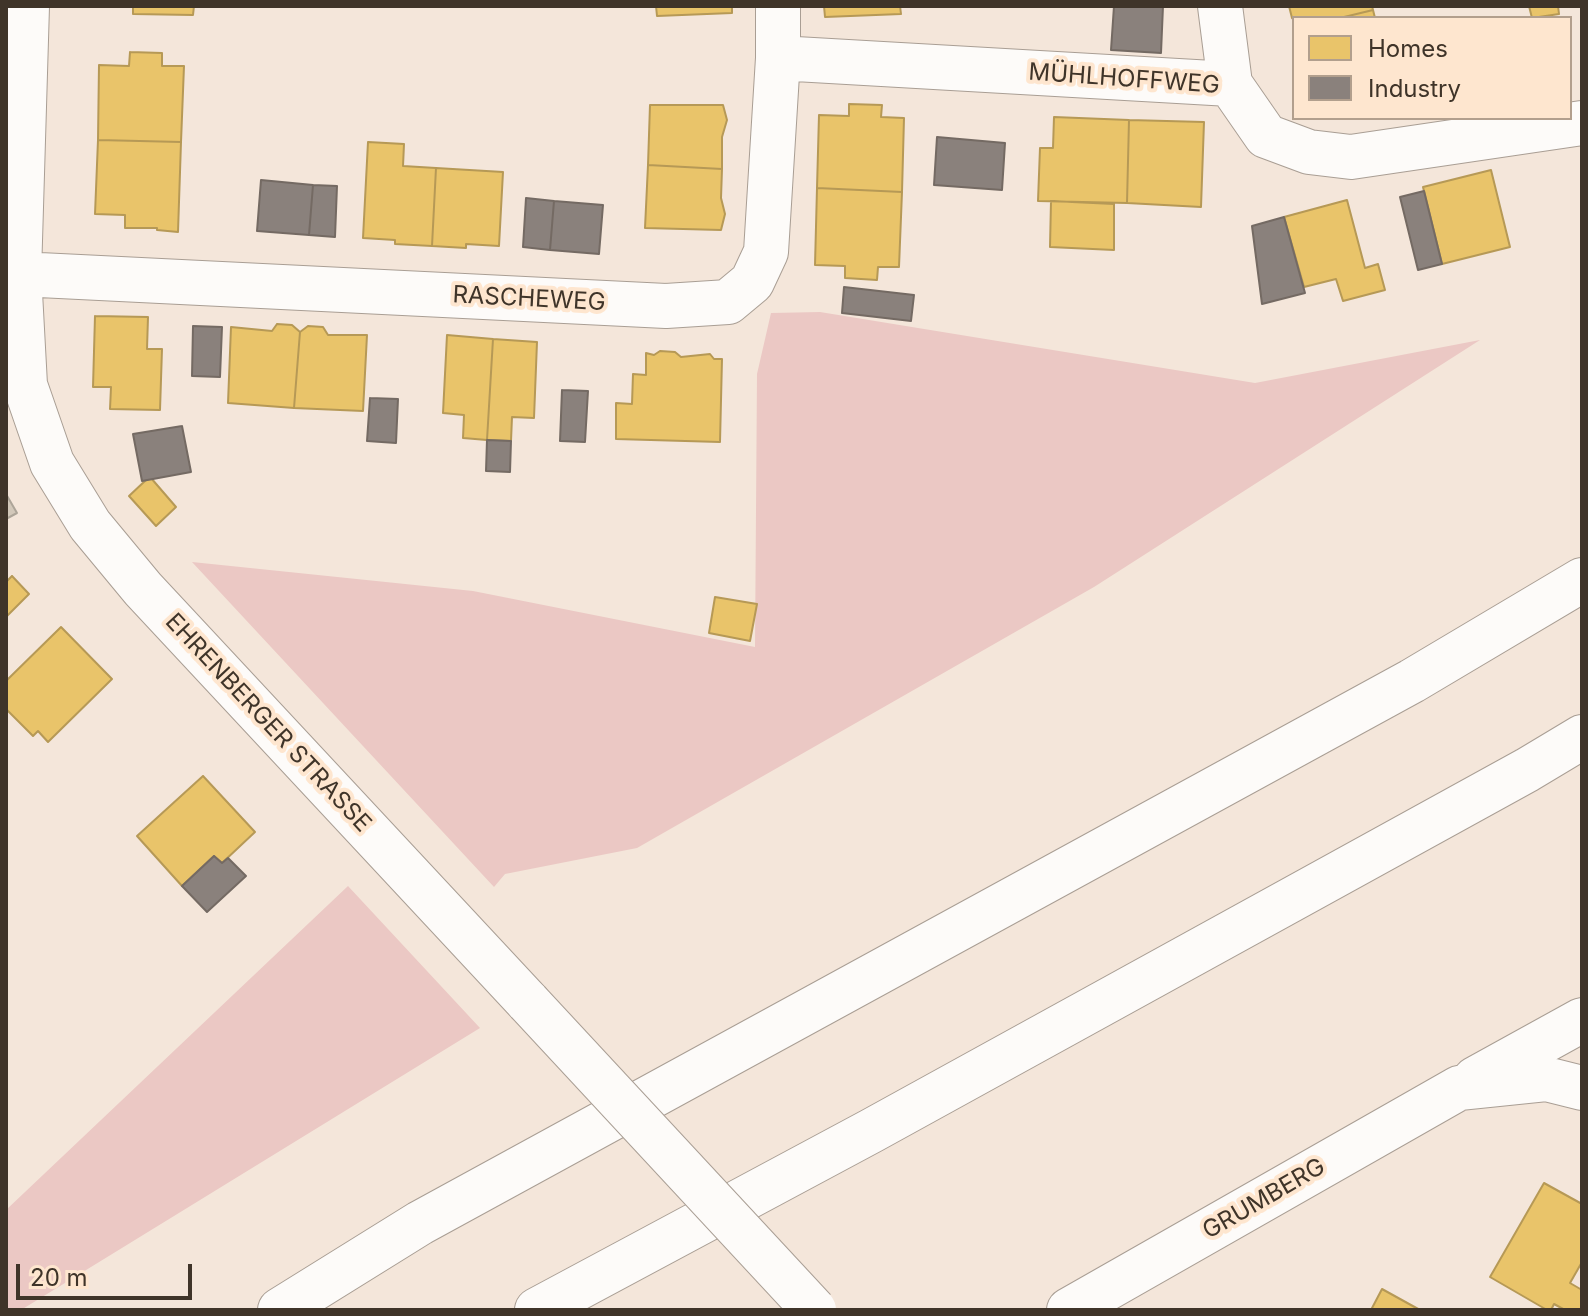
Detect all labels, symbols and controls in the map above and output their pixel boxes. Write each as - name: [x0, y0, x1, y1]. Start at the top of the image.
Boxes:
- legend: [1292, 16, 1572, 120]
- text: Homes: [1368, 34, 1448, 63]
- street label: MÜHLHOFFWEG: [1028, 58, 1220, 100]
- text: Industry: [1368, 74, 1461, 103]
- street label: RASCHEWEG: [452, 281, 606, 317]
- street label: EHRENBERGER STRASSE: [159, 608, 377, 838]
- street label: GRUMBERG: [1198, 1152, 1330, 1246]
- scale bar: [20, 1248, 196, 1298]
- text: 20 m: [30, 1263, 88, 1292]

